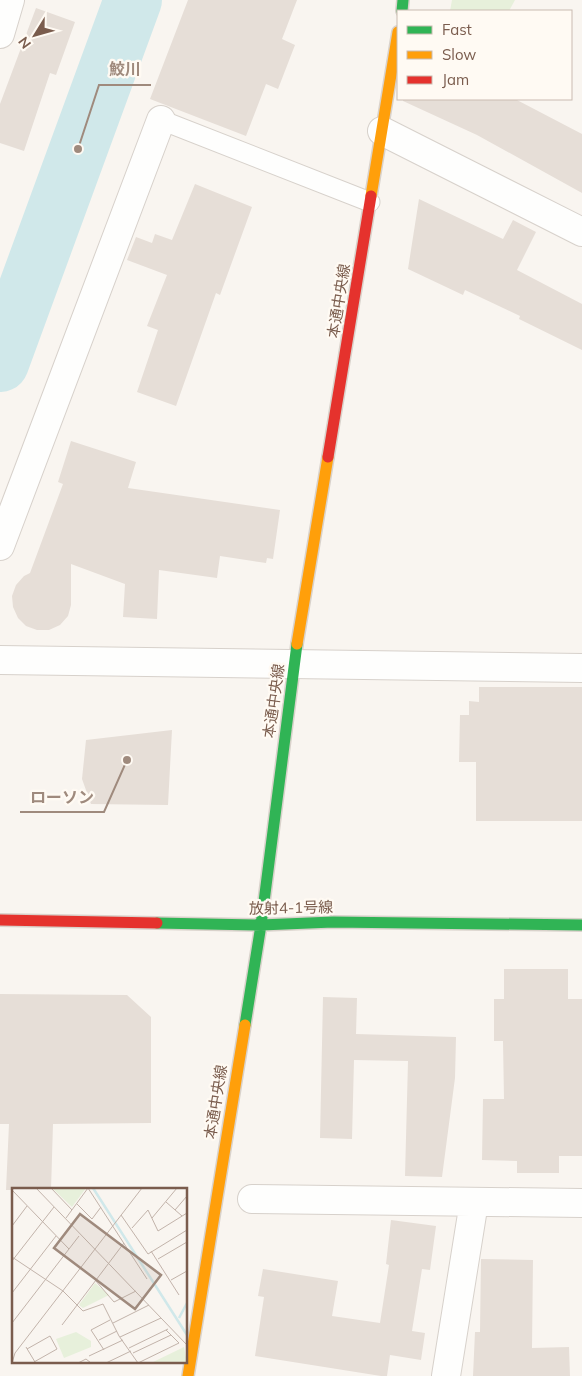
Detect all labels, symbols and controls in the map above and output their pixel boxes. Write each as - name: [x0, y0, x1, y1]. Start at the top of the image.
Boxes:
- north arrow: [10, 10, 60, 60]
- legend: [397, 10, 572, 100]
- text: Fast: [442, 20, 472, 39]
- text: N: [14, 33, 35, 52]
- text: Slow: [442, 45, 476, 64]
- callout: 鮫川: [99, 54, 151, 85]
- text: 鮫川: [109, 59, 141, 79]
- text: Jam: [442, 70, 469, 89]
- street label: 本通中央線: [323, 262, 354, 339]
- street label: 本通中央線: [259, 662, 288, 739]
- callout: ローソン: [20, 781, 104, 812]
- text: ローソン: [30, 787, 94, 807]
- street label: 放射4-1号線: [249, 897, 333, 918]
- street label: 本通中央線: [200, 1063, 231, 1140]
- inset map: [12, 1188, 188, 1364]

